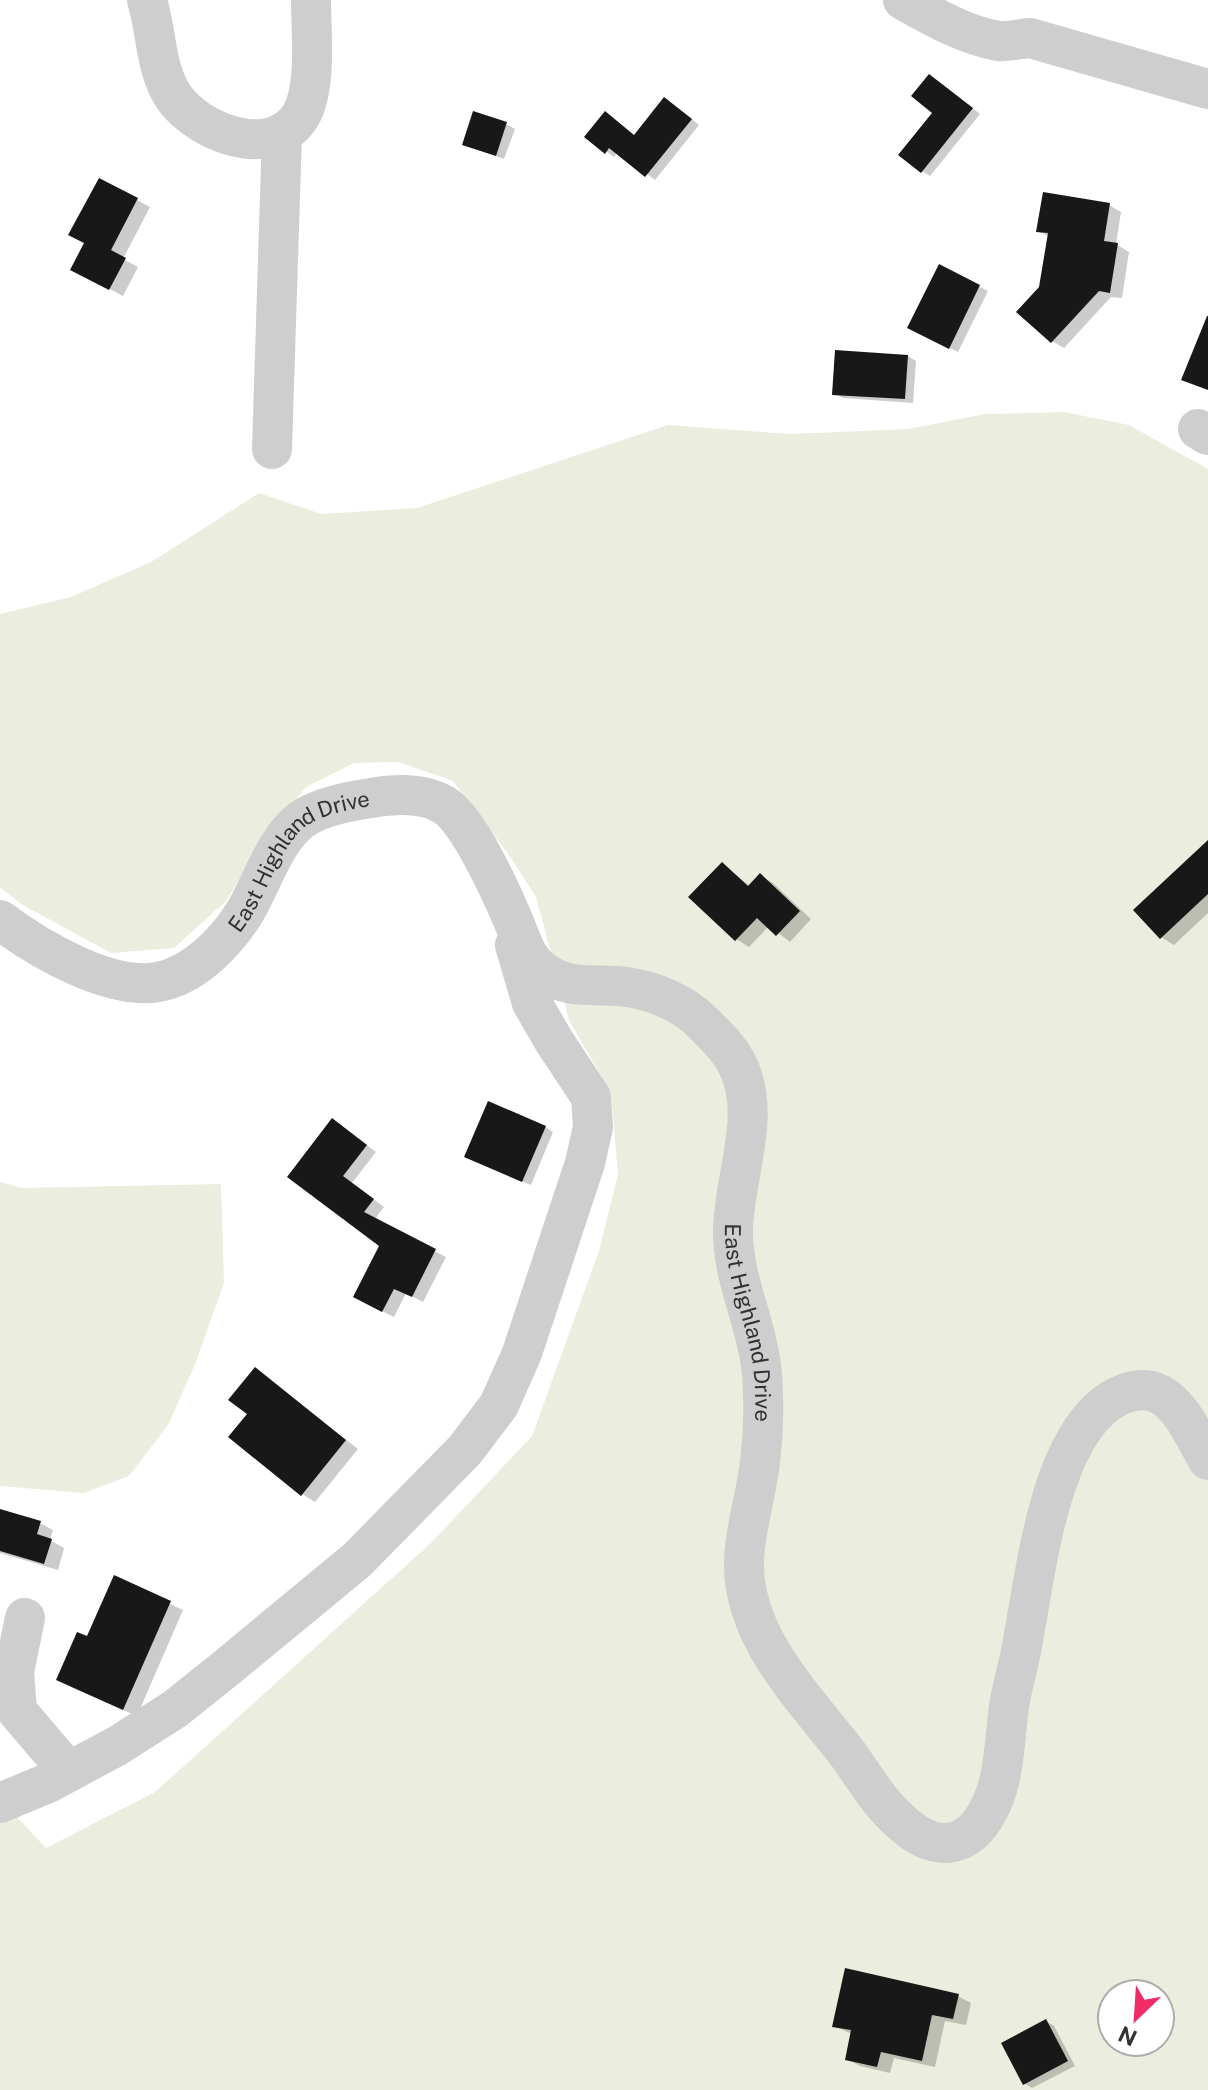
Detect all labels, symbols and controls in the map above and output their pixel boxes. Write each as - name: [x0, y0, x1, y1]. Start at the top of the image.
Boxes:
- street label: East Highland Drive: [223, 785, 371, 937]
- street label: East Highland Drive: [720, 1223, 776, 1422]
- north arrow: [1096, 1978, 1176, 2058]
- text: N: [1114, 2021, 1141, 2052]

